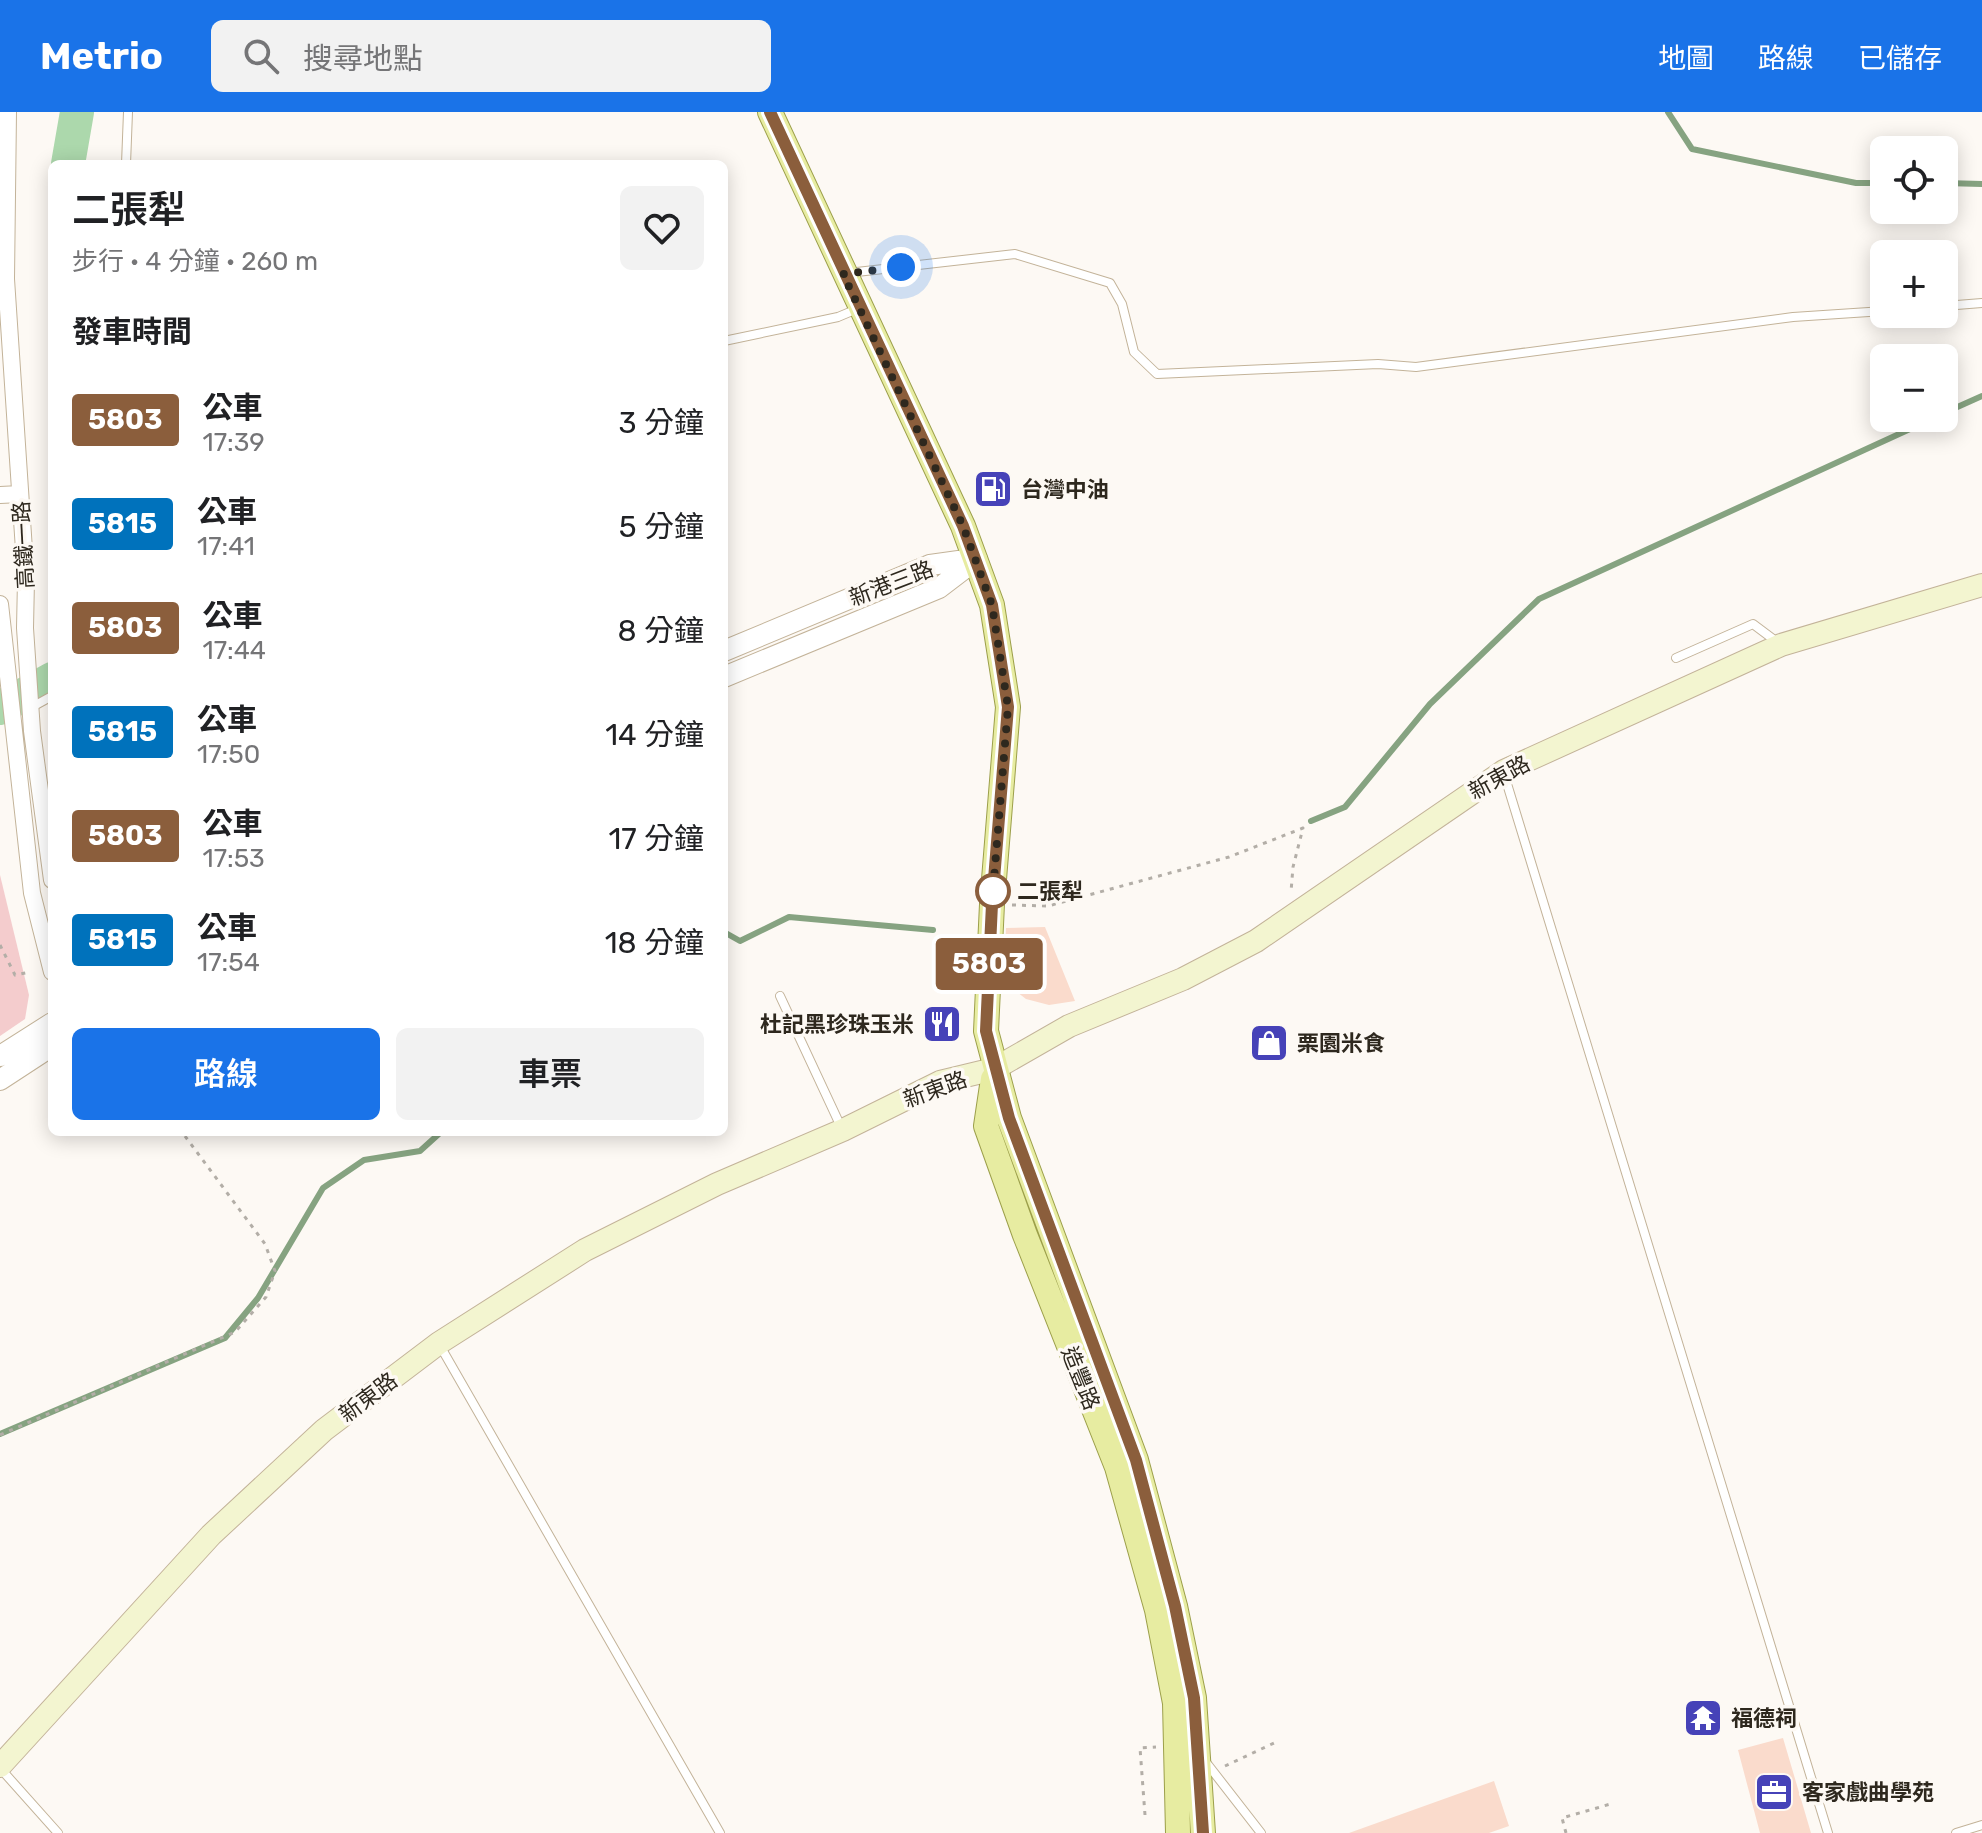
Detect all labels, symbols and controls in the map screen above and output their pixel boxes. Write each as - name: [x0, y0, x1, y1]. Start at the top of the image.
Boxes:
- search box: [211, 20, 771, 92]
- text: Metrio: [40, 33, 163, 79]
- icon: search: [239, 34, 283, 78]
- text: 搜尋地點: [303, 41, 423, 77]
- text: 地圖: [1658, 42, 1714, 75]
- text: 路線: [1758, 42, 1814, 75]
- text: 已儲存: [1858, 42, 1942, 75]
- map controls: [1870, 136, 1958, 432]
- button: locate: [1870, 136, 1958, 224]
- button: heart: [620, 186, 704, 270]
- text: 二張犁: [72, 187, 186, 233]
- button: +: [1870, 240, 1958, 328]
- text: 步行 · 4 分鐘 · 260 m: [72, 246, 318, 277]
- your location: [881, 247, 921, 287]
- text: 發車時間: [72, 314, 192, 350]
- button: −: [1870, 344, 1958, 432]
- text: 公車: [203, 390, 263, 426]
- text: 5803: [88, 403, 163, 436]
- text: 3 分鐘: [619, 405, 704, 441]
- text: 17:39: [203, 427, 265, 458]
- fuel station icon: 台灣中油: [972, 468, 1014, 510]
- place label: 台灣中油: [1021, 476, 1109, 503]
- text: 公車: [197, 494, 257, 530]
- street label: 高鐵一路: [8, 500, 39, 590]
- text: 5815: [88, 507, 157, 540]
- text: 5 分鐘: [619, 509, 704, 545]
- text: 17:41: [197, 531, 255, 562]
- street label: 新港三路: [845, 555, 937, 612]
- text: 公車: [203, 598, 263, 634]
- text: 5803: [88, 611, 163, 644]
- text: 8 分鐘: [618, 613, 704, 649]
- text: 17:44: [203, 635, 266, 666]
- text: 公車: [197, 702, 257, 738]
- text: 5815: [88, 715, 157, 748]
- text: 14 分鐘: [605, 717, 704, 753]
- text: 17:50: [197, 739, 260, 770]
- street label: 新東路: [1464, 750, 1535, 805]
- text: 公車: [203, 806, 263, 842]
- text: 5803: [88, 819, 163, 852]
- text: 17 分鐘: [608, 821, 704, 857]
- text: 17:53: [203, 843, 265, 874]
- marker: 二張犁: [976, 874, 1010, 908]
- place label: 二張犁: [1017, 878, 1083, 905]
- text: 公車: [197, 910, 257, 946]
- text: 5815: [88, 923, 157, 956]
- text: 18 分鐘: [605, 925, 704, 961]
- line badge: 5803: [933, 938, 1045, 990]
- text: 17:54: [197, 947, 260, 978]
- text: 5803: [952, 947, 1026, 980]
- restaurant icon: 杜記黑珍珠玉米: [921, 1003, 963, 1045]
- place label: 杜記黑珍珠玉米: [760, 1011, 914, 1038]
- shop icon: 栗園米食: [1248, 1022, 1290, 1064]
- button: 路線: [72, 1028, 380, 1120]
- button: 車票: [396, 1028, 704, 1120]
- place label: 栗園米食: [1297, 1030, 1385, 1057]
- street label: 新東路: [900, 1065, 971, 1113]
- street label: 造豐路: [1056, 1343, 1105, 1414]
- street label: 新東路: [334, 1367, 403, 1428]
- temple icon: 福德祠: [1682, 1697, 1724, 1739]
- place label: 福德祠: [1731, 1705, 1797, 1732]
- office icon: 客家戲曲學苑: [1753, 1771, 1795, 1813]
- place label: 客家戲曲學苑: [1802, 1779, 1934, 1806]

